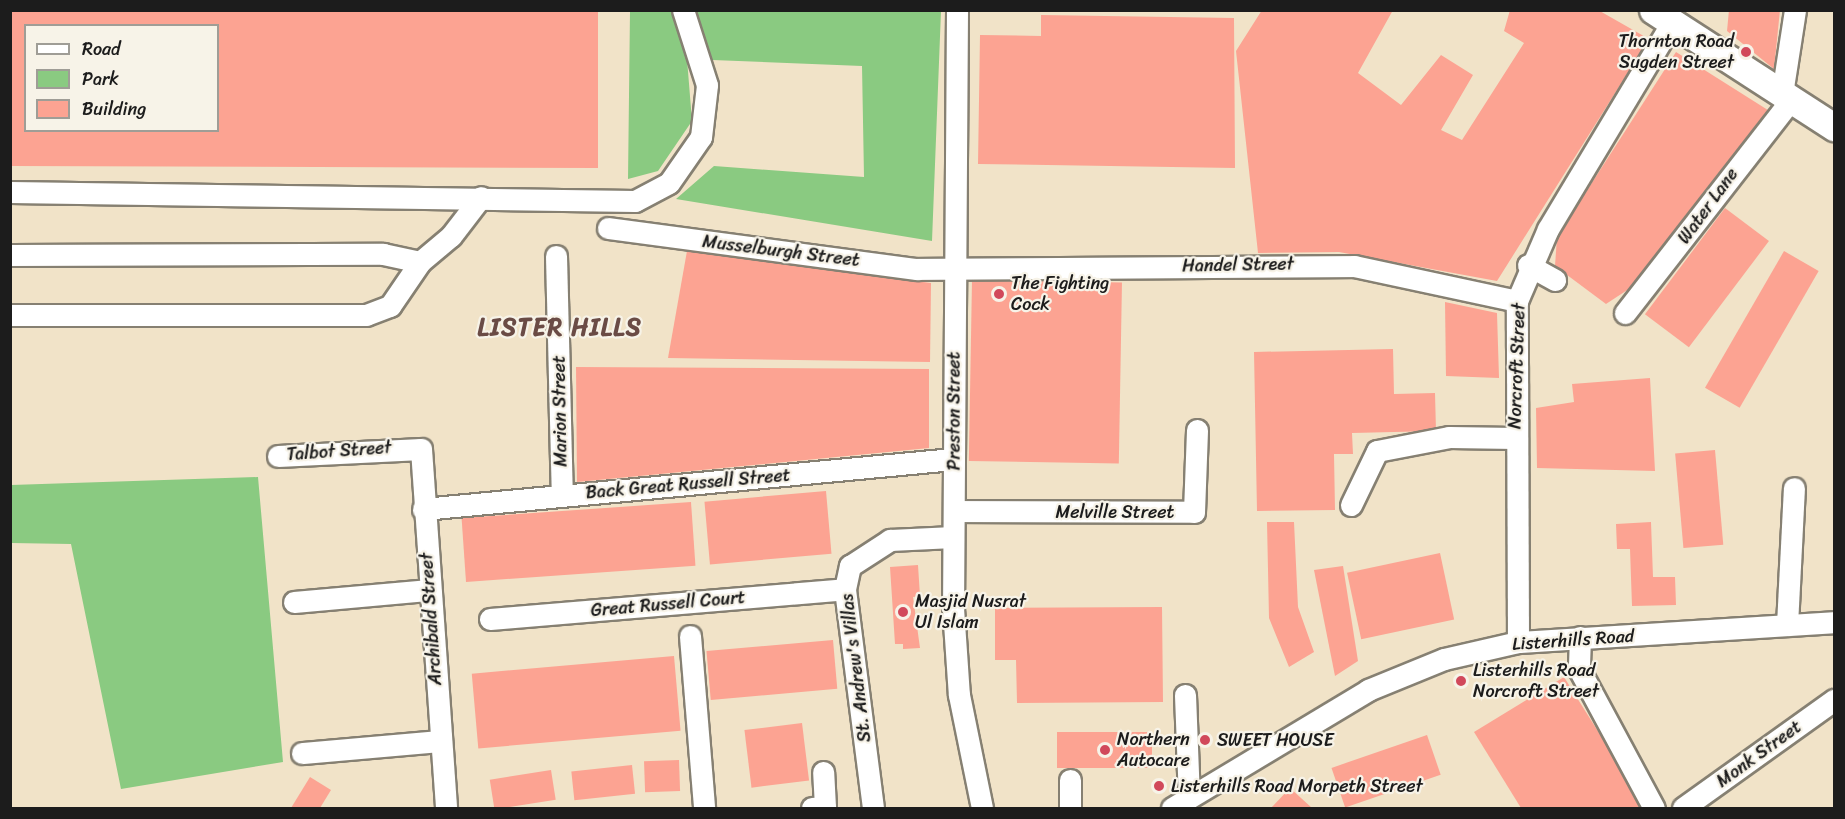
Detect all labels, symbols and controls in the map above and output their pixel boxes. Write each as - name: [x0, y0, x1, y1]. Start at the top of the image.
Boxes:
- legend: [24, 24, 219, 132]
- place label: Thornton Road Sugden Street: [1618, 31, 1734, 74]
- text: Road: [82, 33, 121, 65]
- marker: Thornton Road Sugden Street: [1739, 45, 1753, 59]
- text: Park: [82, 63, 119, 95]
- text: Building: [82, 93, 146, 125]
- street label: Water Lane: [1673, 164, 1743, 248]
- street label: Musselburgh Street: [701, 231, 861, 271]
- street label: Handel Street: [1182, 253, 1294, 277]
- place label: The Fighting Cock: [1011, 273, 1109, 316]
- marker: The Fighting Cock: [992, 287, 1006, 301]
- street label: Norcroft Street: [1504, 302, 1530, 430]
- district label: LISTER HILLS: [478, 314, 642, 342]
- street label: Preston Street: [943, 352, 965, 470]
- street label: Marion Street: [548, 355, 572, 467]
- street label: Talbot Street: [286, 437, 392, 465]
- street label: Back Great Russell Street: [584, 464, 792, 504]
- street label: Melville Street: [1056, 501, 1174, 523]
- street label: Archibald Street: [416, 552, 446, 686]
- street label: Great Russell Court: [589, 586, 747, 622]
- place label: Masjid Nusrat Ul Islam: [915, 591, 1026, 634]
- street label: St. Andrew's Villas: [836, 592, 876, 744]
- marker: Masjid Nusrat Ul Islam: [896, 605, 910, 619]
- street label: Listerhills Road: [1511, 625, 1635, 655]
- place label: Listerhills Road Norcroft Street: [1473, 660, 1600, 702]
- marker: Listerhills Road Norcroft Street: [1454, 674, 1468, 688]
- street label: Monk Street: [1712, 716, 1806, 792]
- place label: Northern Autocare: [1117, 729, 1190, 771]
- place label: SWEET HOUSE: [1217, 729, 1333, 751]
- marker: SWEET HOUSE: [1198, 733, 1212, 747]
- marker: Northern Autocare: [1098, 743, 1112, 757]
- place label: Listerhills Road Morpeth Street: [1171, 775, 1422, 797]
- marker: Listerhills Road Morpeth Street: [1152, 779, 1166, 793]

